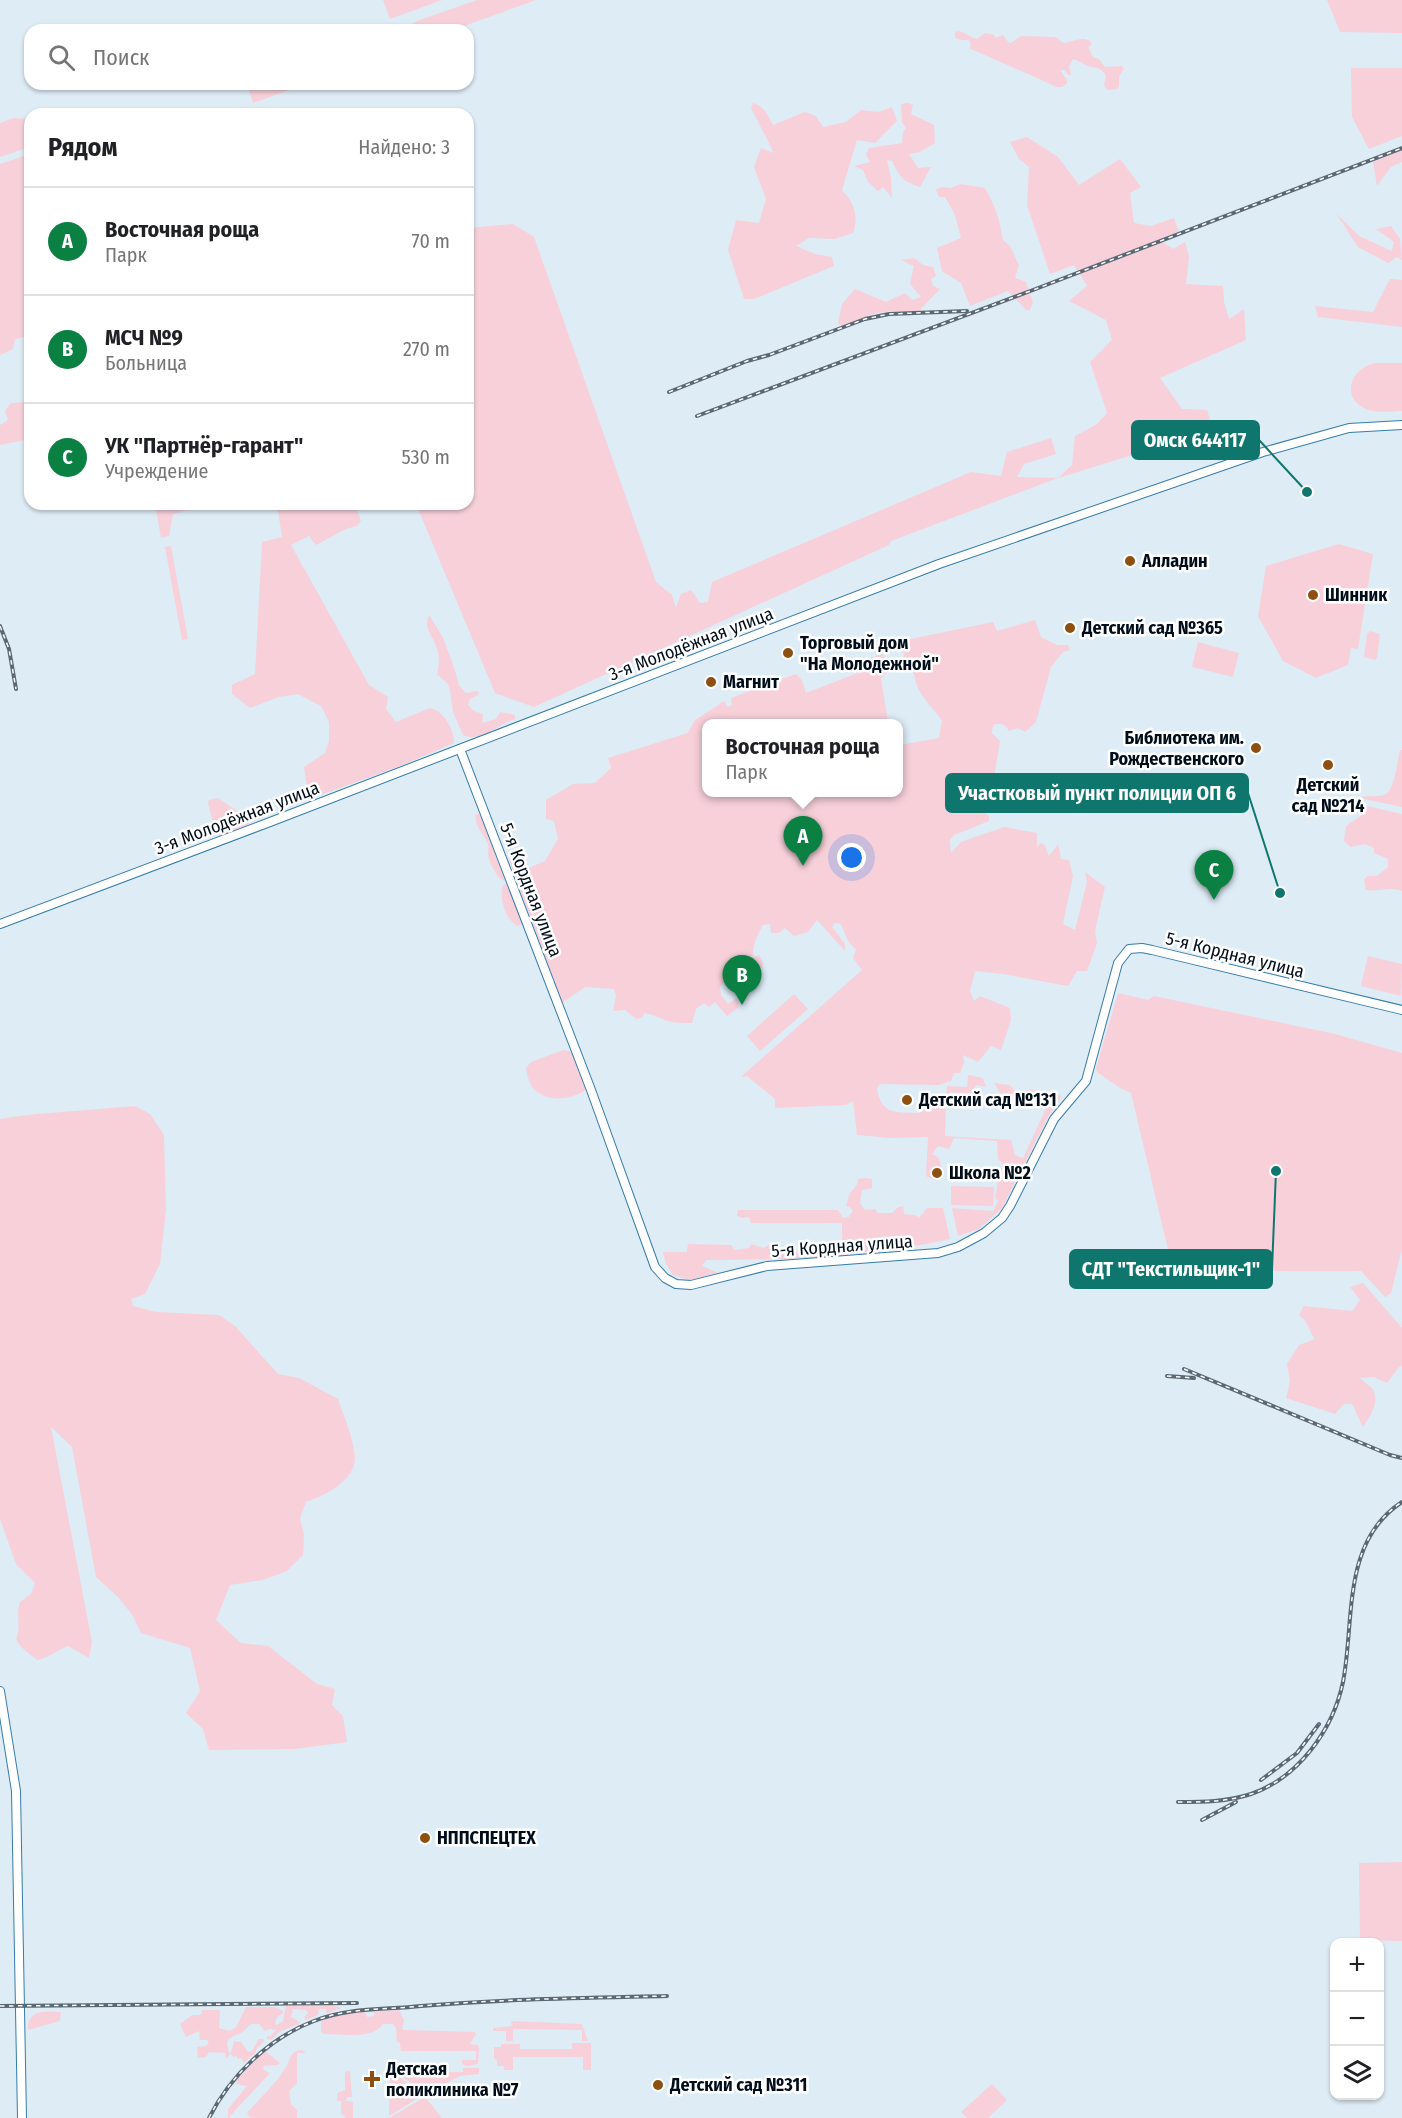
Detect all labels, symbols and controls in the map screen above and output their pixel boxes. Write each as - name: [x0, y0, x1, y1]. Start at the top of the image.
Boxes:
- search box: [24, 24, 474, 90]
- icon: search: [45, 41, 78, 74]
- text: Поиск: [93, 44, 149, 71]
- text: Рядом: [48, 132, 117, 163]
- text: Найдено: 3: [358, 135, 450, 159]
- text: Восточная роща: [105, 216, 259, 243]
- text: A: [62, 229, 73, 253]
- text: 70 m: [412, 229, 450, 253]
- text: Парк: [105, 243, 147, 267]
- text: МСЧ №9: [105, 324, 183, 351]
- text: B: [62, 337, 73, 361]
- text: 270 m: [403, 337, 450, 361]
- text: Больница: [105, 351, 187, 375]
- callout: Омск 644117: [1132, 421, 1259, 459]
- text: Омск 644117: [1144, 428, 1247, 452]
- text: УК "Партнёр-гарант": [105, 432, 303, 459]
- text: C: [62, 445, 73, 469]
- text: 530 m: [401, 445, 450, 469]
- text: Учреждение: [105, 459, 208, 483]
- place label: Алладин: [1141, 550, 1208, 572]
- marker: Алладин: [1123, 554, 1137, 568]
- place label: Шинник: [1325, 584, 1388, 606]
- marker: Шинник: [1306, 588, 1320, 602]
- street label: 3-я Молодёжная улица: [606, 602, 776, 685]
- place label: Детский сад №365: [1081, 617, 1223, 639]
- marker: Детский сад №365: [1063, 621, 1077, 635]
- place label: Торговый дом "На Молодежной": [800, 632, 939, 675]
- marker: Торговый дом "На Молодежной": [781, 646, 795, 660]
- place label: Магнит: [723, 671, 779, 693]
- marker: Магнит: [704, 675, 718, 689]
- popup: [702, 719, 903, 797]
- place label: Библиотека им. Рождественского: [1109, 727, 1244, 770]
- text: Восточная роща: [725, 733, 880, 760]
- marker: Библиотека им. Рождественского: [1249, 741, 1263, 755]
- marker: Детский сад №214: [1321, 758, 1335, 772]
- text: Парк: [725, 760, 767, 784]
- callout: Участковый пункт полиции ОП 6: [946, 774, 1248, 812]
- place label: Детский сад №214: [1292, 774, 1364, 817]
- street label: 3-я Молодёжная улица: [152, 776, 322, 859]
- text: Участковый пункт полиции ОП 6: [957, 781, 1236, 805]
- pin: A: [784, 816, 822, 866]
- street label: 5-я Кордная улица: [495, 820, 567, 960]
- your location: [837, 843, 866, 872]
- pin: C: [1194, 850, 1234, 900]
- street label: 5-я Кордная улица: [1164, 927, 1307, 983]
- pin: B: [722, 956, 762, 1005]
- place label: Детский сад №131: [918, 1089, 1057, 1111]
- marker: Детский сад №131: [900, 1093, 914, 1107]
- place label: Школа №2: [949, 1162, 1031, 1184]
- marker: Школа №2: [930, 1166, 944, 1180]
- street label: 5-я Кордная улица: [771, 1230, 914, 1262]
- callout: СДТ "Текстильщик-1": [1070, 1250, 1272, 1288]
- text: СДТ "Текстильщик-1": [1082, 1257, 1260, 1281]
- place label: НППСПЕЦТЕХ: [437, 1827, 536, 1849]
- marker: НППСПЕЦТЕХ: [418, 1831, 432, 1845]
- map controls: [1330, 1938, 1384, 2100]
- button: +: [1330, 1938, 1384, 1992]
- button: −: [1330, 1992, 1384, 2046]
- button: layers: [1330, 2046, 1384, 2100]
- place label: Детская поликлиника №7: [385, 2058, 519, 2101]
- marker: Детская поликлиника №7: [363, 2070, 381, 2088]
- place label: Детский сад №311: [669, 2074, 807, 2096]
- marker: Детский сад №311: [651, 2078, 665, 2092]

